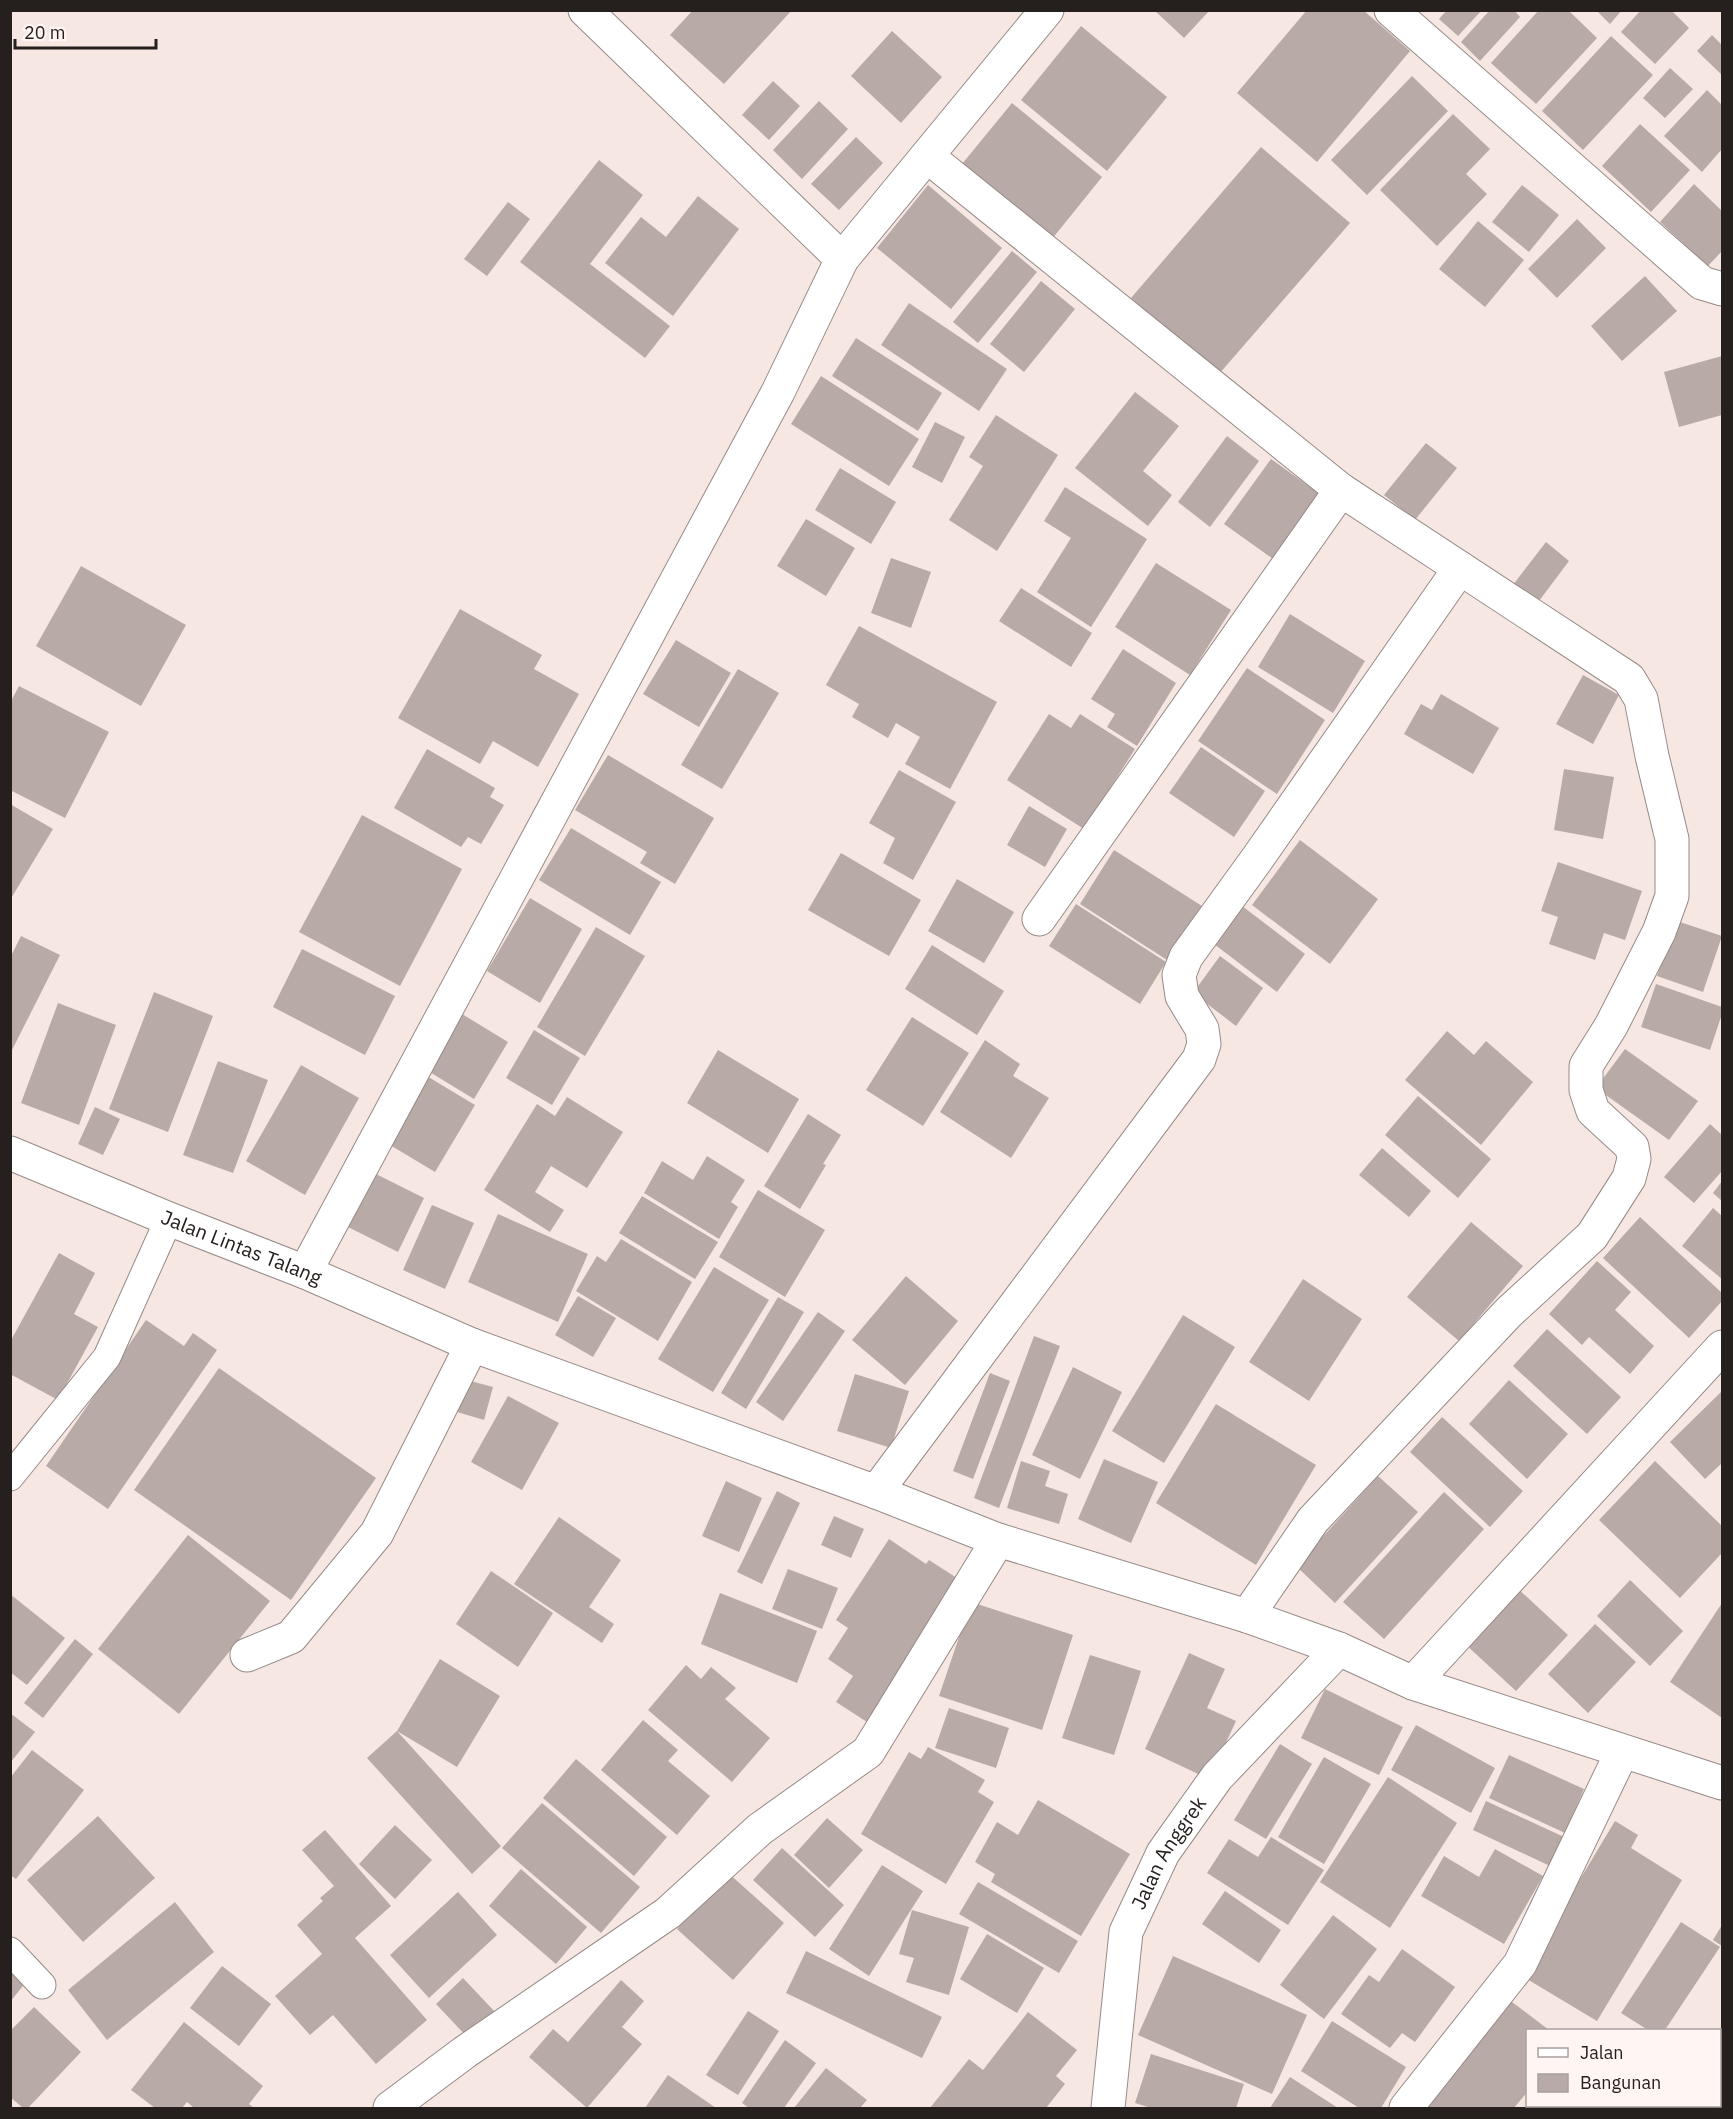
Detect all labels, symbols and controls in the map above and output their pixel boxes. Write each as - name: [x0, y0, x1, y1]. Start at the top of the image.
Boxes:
- scale bar: [15, 12, 156, 50]
- text: 20 m: [24, 21, 66, 44]
- street label: Jalan Lintas Talang: [157, 1203, 327, 1291]
- street label: Jalan Anggrek: [1125, 1790, 1212, 1914]
- legend: [1526, 2029, 1721, 2107]
- text: Jalan: [1580, 2041, 1624, 2064]
- text: Bangunan: [1580, 2071, 1661, 2094]

